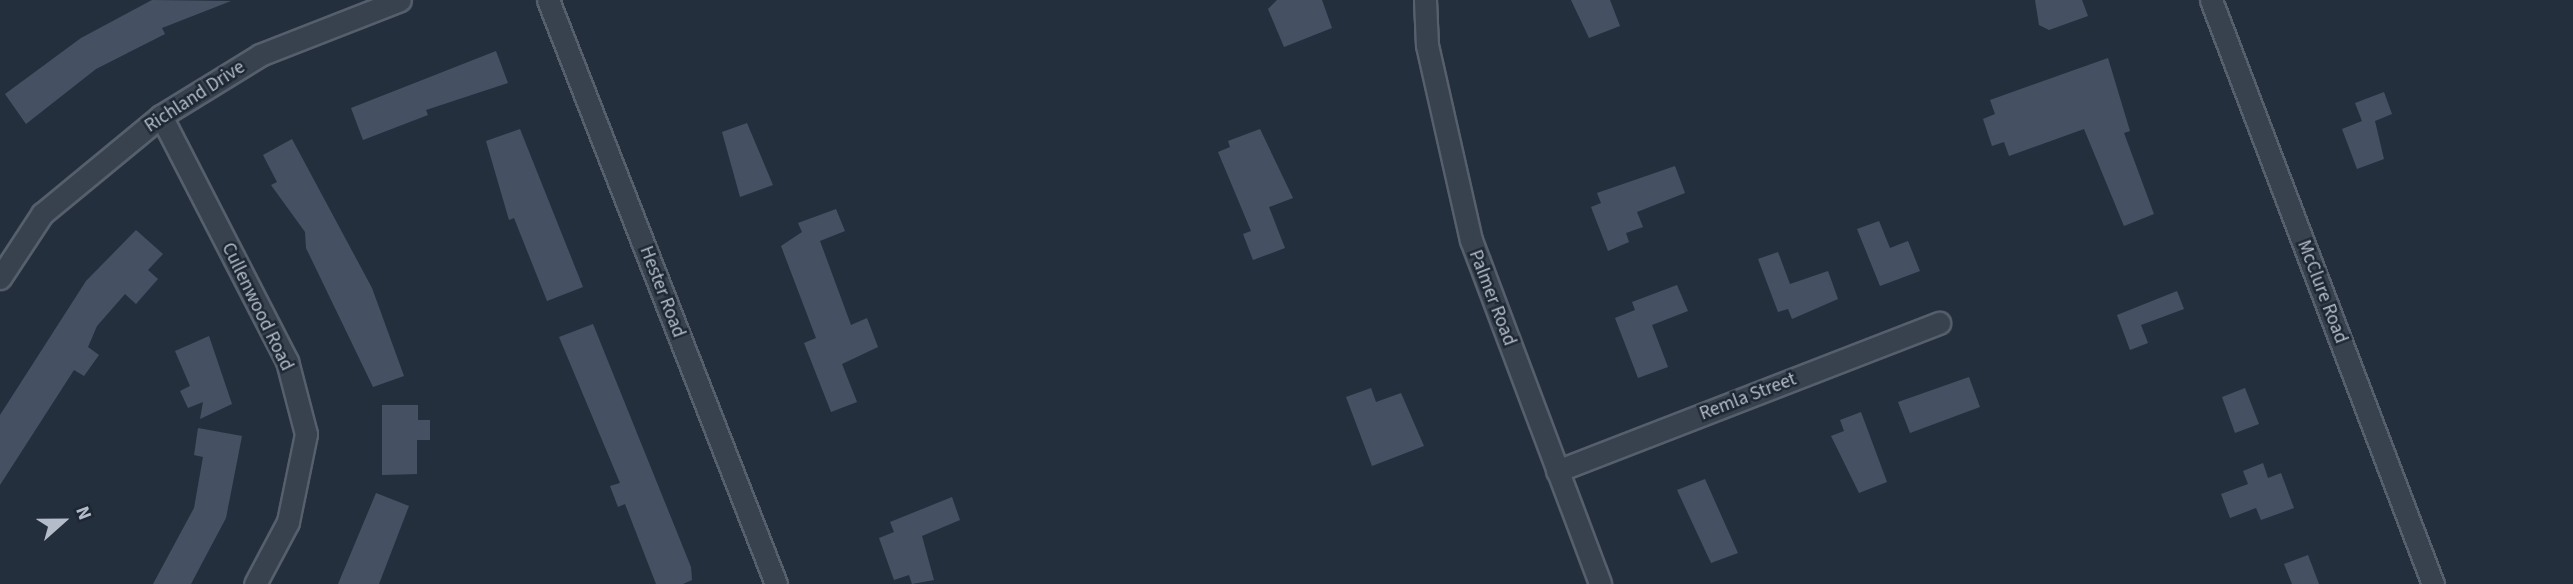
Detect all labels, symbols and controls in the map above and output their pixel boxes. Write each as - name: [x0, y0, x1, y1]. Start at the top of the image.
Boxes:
- street label: Richland Drive: [141, 56, 249, 138]
- street label: McClure Road: [2292, 237, 2352, 347]
- street label: Cullenwood Road: [216, 239, 298, 375]
- street label: Hester Road: [634, 243, 690, 341]
- street label: Palmer Road: [1463, 247, 1521, 349]
- street label: Remla Street: [1696, 368, 1800, 426]
- north arrow: [28, 486, 98, 556]
- text: N: [68, 503, 98, 524]

